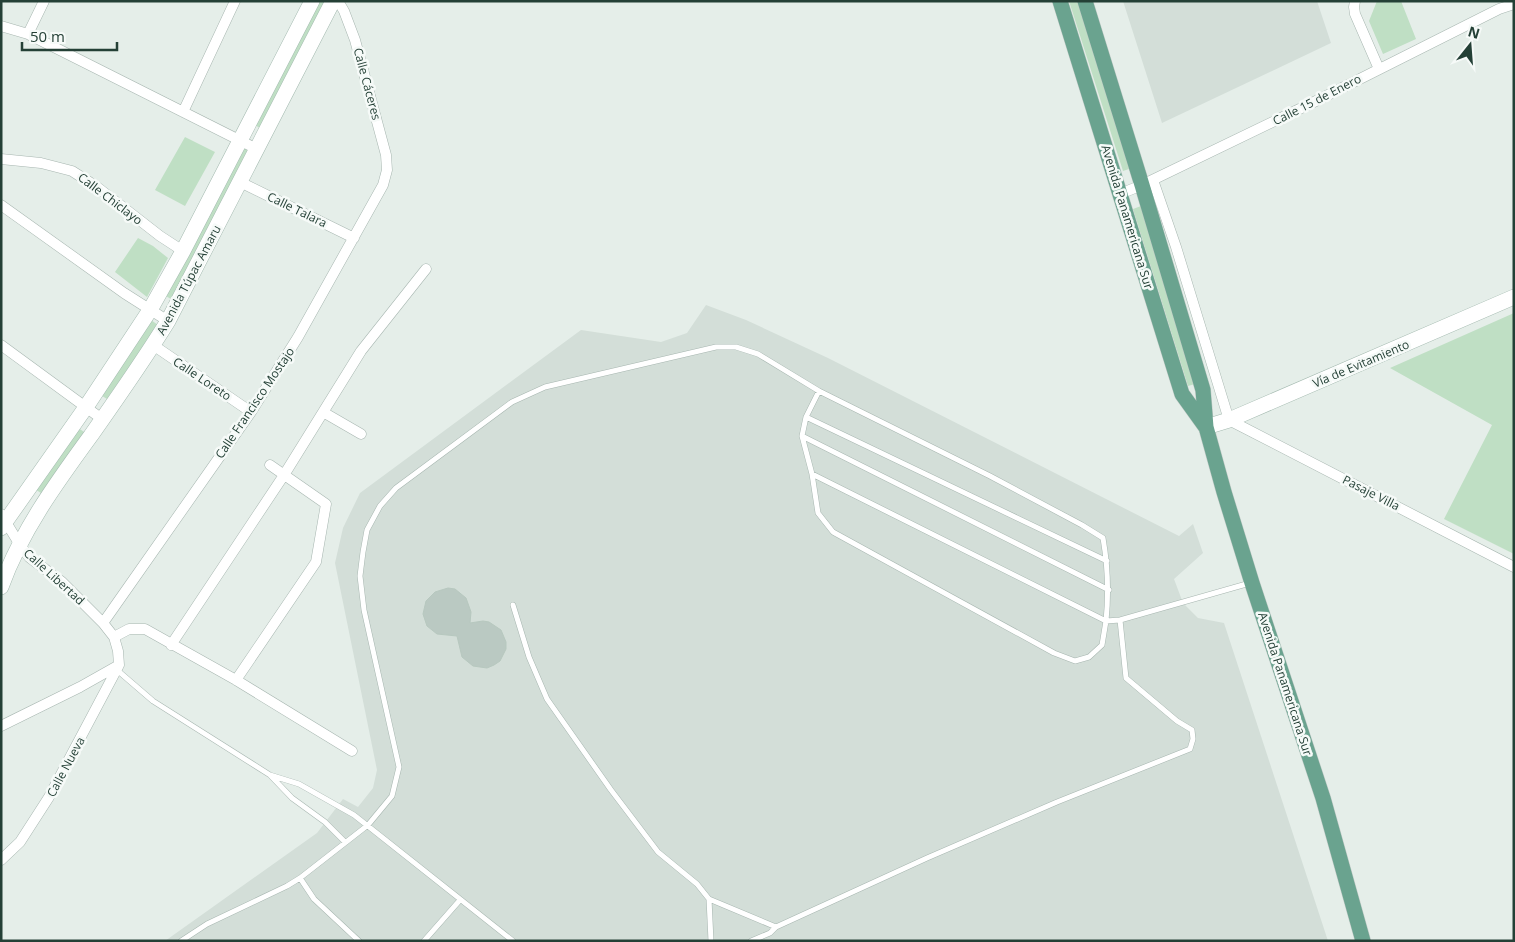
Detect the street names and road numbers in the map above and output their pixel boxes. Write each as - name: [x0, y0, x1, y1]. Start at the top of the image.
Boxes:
- street label: Calle Cáceres: [350, 46, 385, 122]
- street label: Calle 15 de Enero: [1270, 70, 1364, 129]
- street label: Avenida Panamericana Sur: [1097, 143, 1158, 291]
- street label: Calle Chiclayo: [75, 169, 146, 228]
- street label: Calle Talara: [264, 188, 330, 231]
- street label: Avenida Túpac Amaru: [152, 222, 225, 338]
- street label: Vía de Evitamiento: [1310, 335, 1412, 392]
- street label: Calle Francisco Mostajo: [211, 344, 298, 462]
- street label: Calle Loreto: [170, 353, 235, 404]
- street label: Pasaje Villa: [1340, 471, 1403, 514]
- street label: Calle Libertad: [20, 545, 89, 609]
- street label: Avenida Panamericana Sur: [1254, 610, 1317, 758]
- street label: Calle Nueva: [43, 734, 89, 800]

